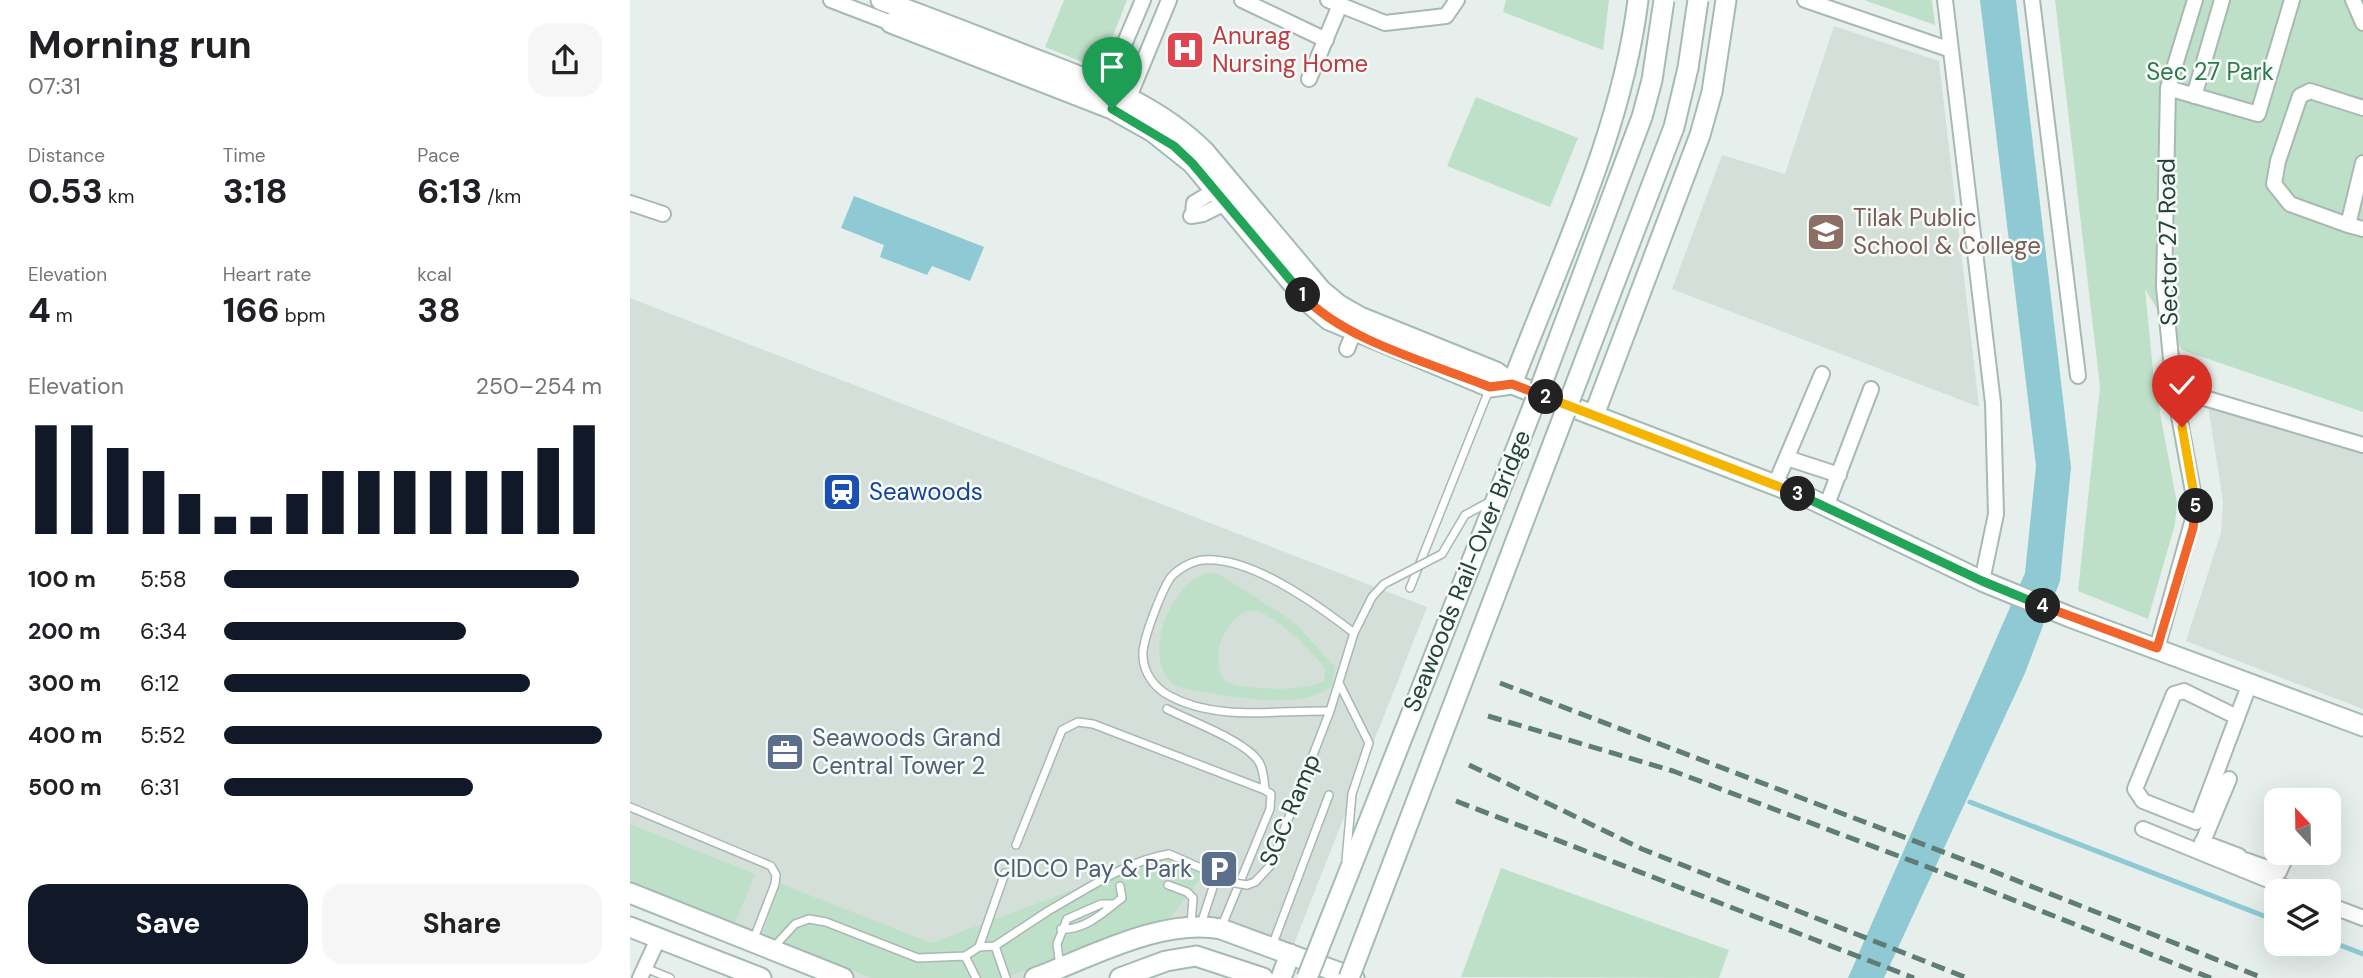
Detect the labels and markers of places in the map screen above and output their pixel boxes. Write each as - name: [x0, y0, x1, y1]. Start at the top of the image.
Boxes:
- place label: Anurag Nursing Home: [1212, 20, 1368, 79]
- hospital icon: Anurag Nursing Home: [1164, 29, 1206, 71]
- pin: [1082, 37, 1142, 109]
- place label: Tilak Public School & College: [1853, 202, 2041, 261]
- school or university icon: Tilak Public School & College: [1805, 211, 1847, 253]
- pin: 1: [1286, 278, 1320, 312]
- pin: [2152, 355, 2212, 427]
- pin: 2: [1528, 380, 1564, 414]
- station icon: Seawoods: [821, 471, 863, 513]
- place label: Seawoods: [869, 476, 983, 507]
- pin: 3: [1780, 476, 1816, 512]
- pin: 5: [2178, 489, 2214, 524]
- pin: 4: [2026, 588, 2060, 624]
- place label: Seawoods Grand Central Tower 2: [812, 722, 1001, 781]
- office icon: Seawoods Grand Central Tower 2: [764, 731, 806, 773]
- parking icon: CIDCO Pay & Park: [1198, 848, 1240, 890]
- place label: CIDCO Pay & Park: [993, 853, 1192, 884]

